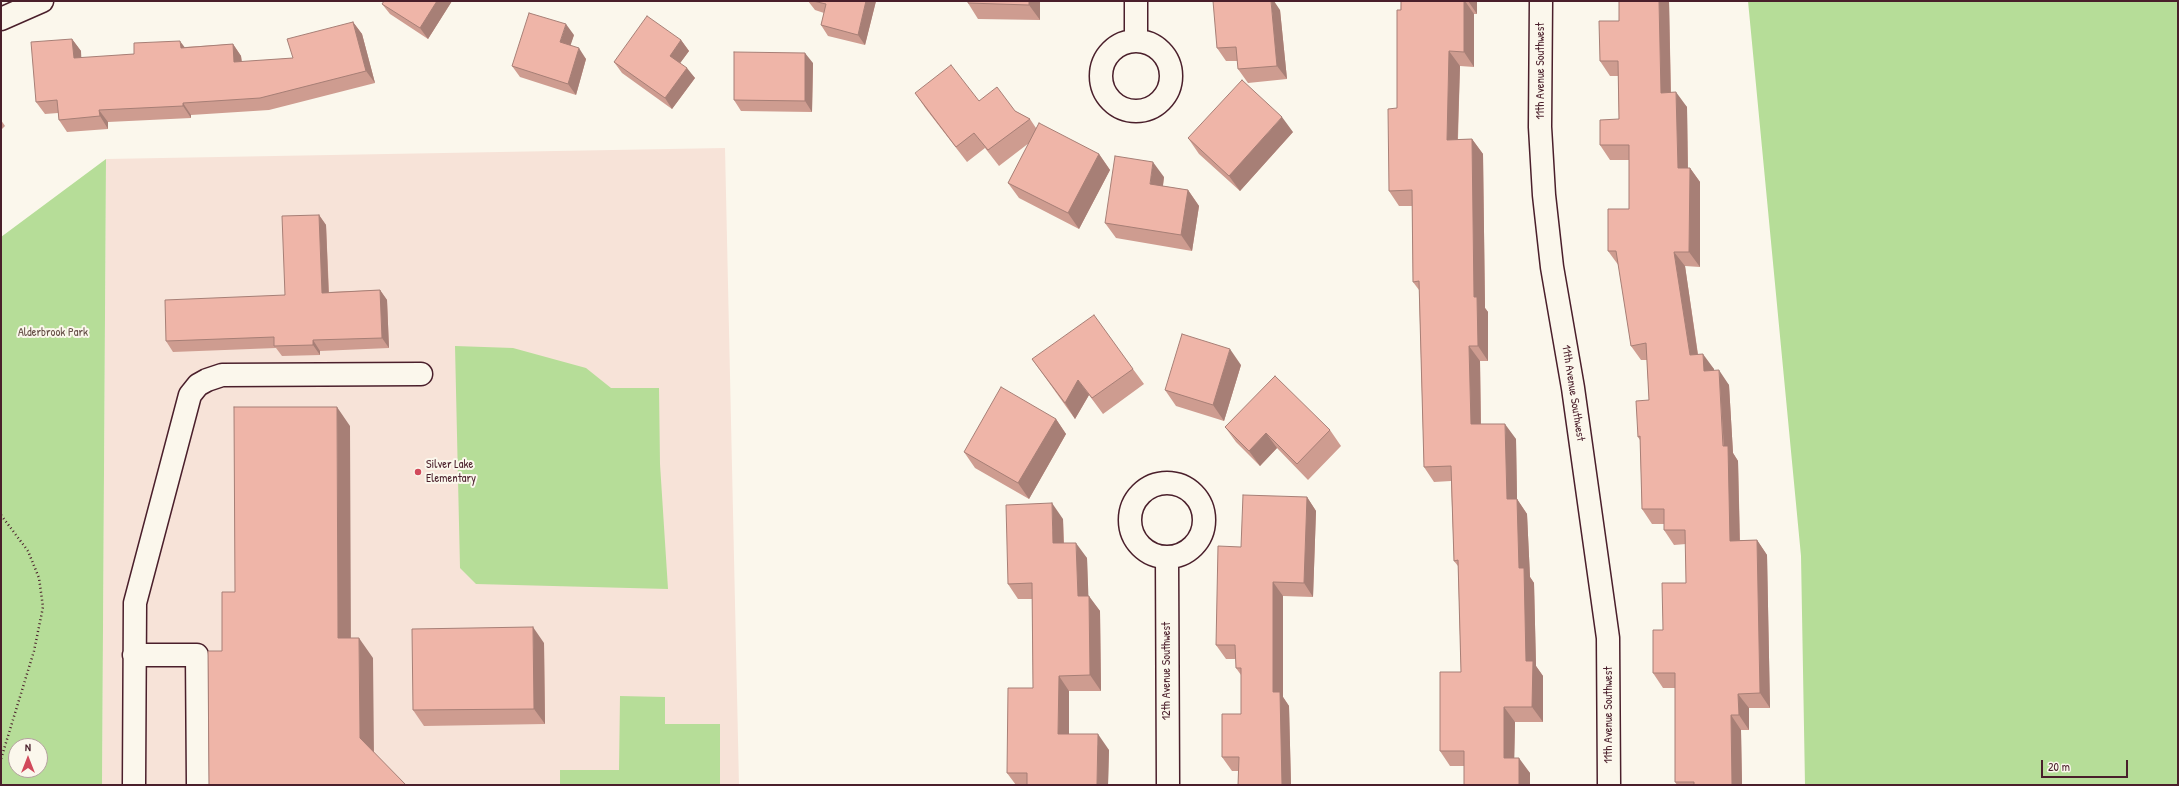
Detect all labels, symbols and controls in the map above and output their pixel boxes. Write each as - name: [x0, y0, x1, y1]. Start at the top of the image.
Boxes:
- street label: 11th Avenue Southwest: [1534, 22, 1548, 120]
- park label: Alderbrook Park: [18, 326, 88, 340]
- street label: 11th Avenue Southwest: [1558, 344, 1588, 442]
- place label: Silver Lake Elementary: [426, 458, 476, 486]
- marker: Silver Lake Elementary: [413, 467, 423, 477]
- street label: 12th Avenue Southwest: [1160, 622, 1174, 720]
- street label: 11th Avenue Southwest: [1602, 666, 1616, 764]
- north arrow: [8, 738, 48, 778]
- text: N: [25, 740, 31, 754]
- scale bar: [2043, 752, 2130, 778]
- text: 20 m: [2048, 758, 2070, 775]

